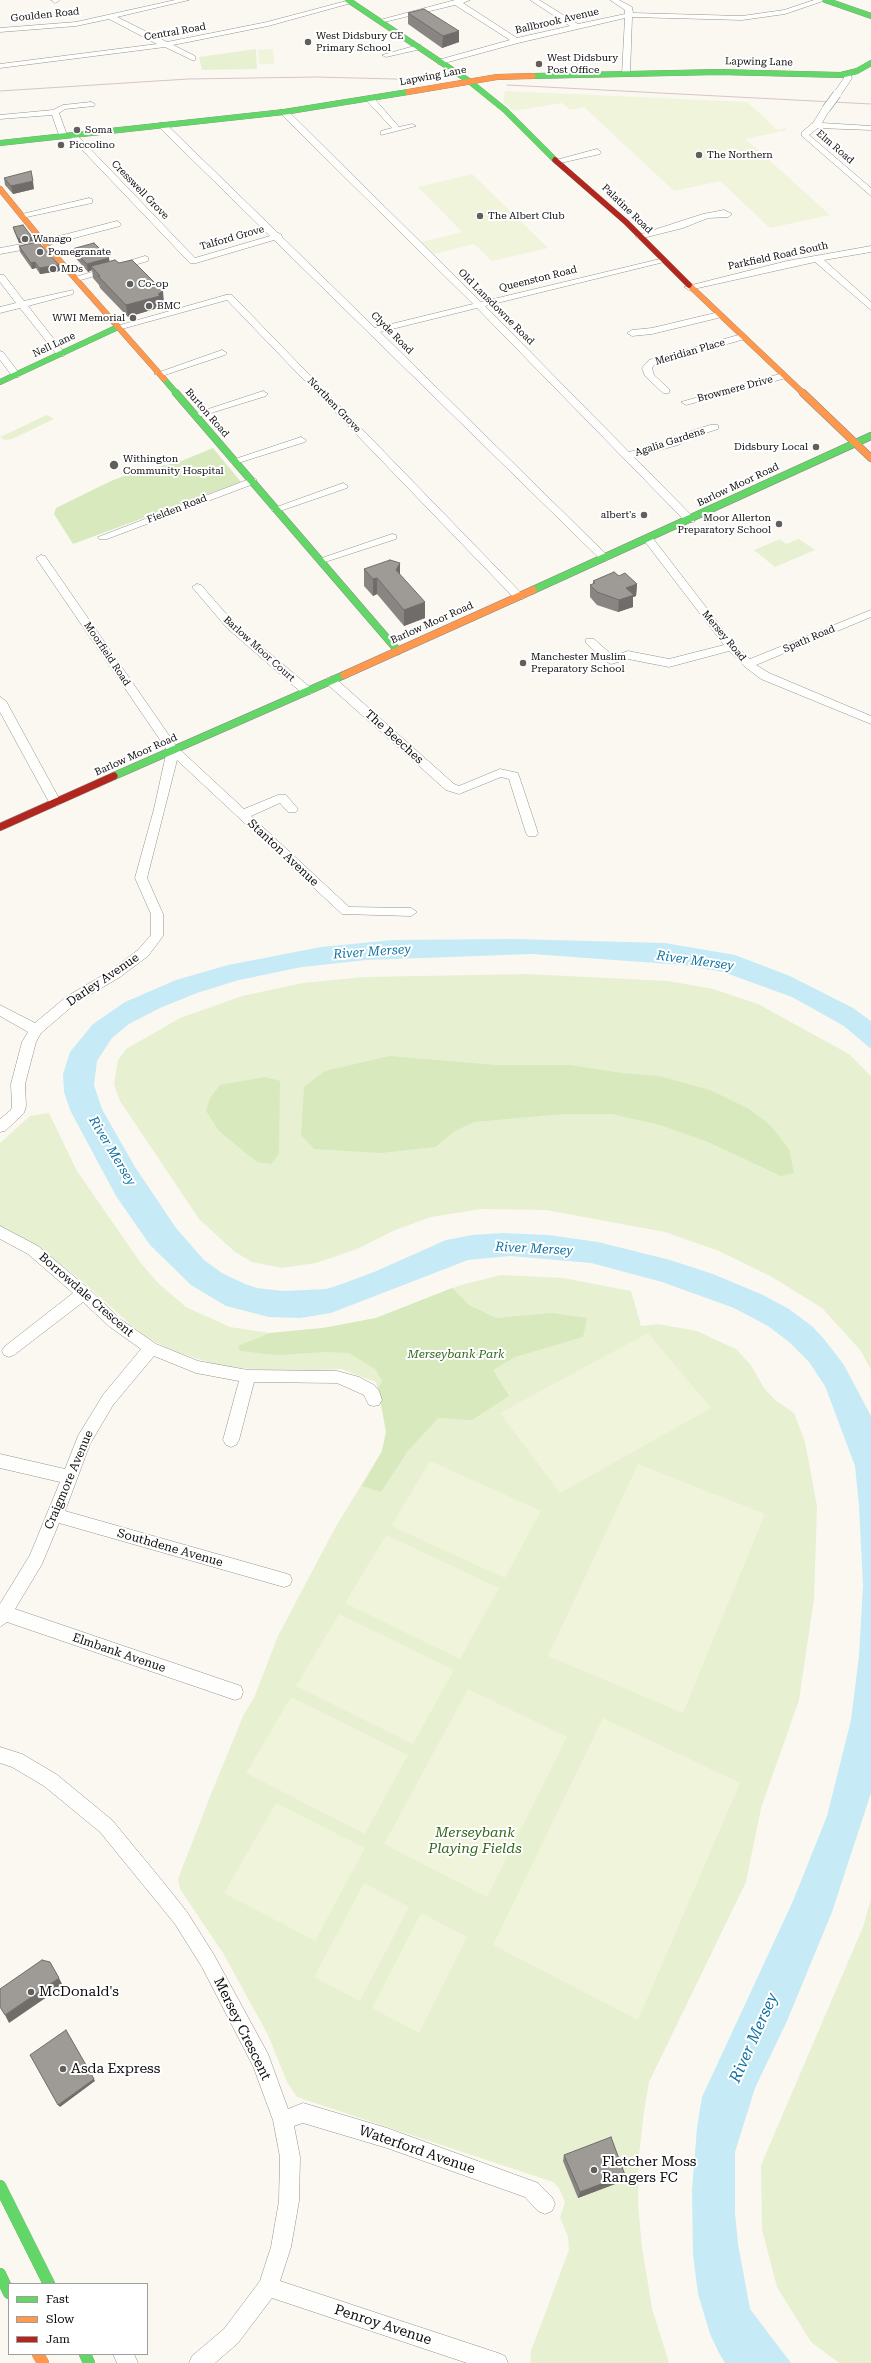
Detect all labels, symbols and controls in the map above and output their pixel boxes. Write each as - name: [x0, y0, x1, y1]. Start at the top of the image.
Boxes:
- street label: Goulden Road: [10, 5, 80, 25]
- street label: Ballbrook Avenue: [514, 6, 600, 36]
- street label: Central Road: [143, 21, 207, 43]
- place label: West Didsbury CE Primary School: [316, 30, 403, 54]
- marker: West Didsbury CE Primary School: [303, 37, 313, 47]
- place label: West Didsbury Post Office: [547, 52, 618, 76]
- street label: Lapwing Lane: [725, 55, 793, 69]
- marker: West Didsbury Post Office: [534, 59, 544, 69]
- street label: Lapwing Lane: [399, 64, 467, 88]
- place label: Soma: [85, 124, 112, 136]
- marker: Soma: [72, 125, 82, 135]
- street label: Elm Road: [814, 127, 856, 167]
- place label: Piccolino: [69, 139, 115, 151]
- marker: Piccolino: [56, 140, 66, 150]
- place label: The Northern: [707, 149, 773, 161]
- marker: The Northern: [694, 150, 704, 160]
- street label: Cresswell Grove: [109, 158, 171, 222]
- street label: Palatine Road: [599, 182, 655, 236]
- place label: The Albert Club: [488, 210, 565, 222]
- marker: The Albert Club: [475, 211, 485, 221]
- street label: Talford Grove: [198, 223, 266, 253]
- place label: Wanago: [33, 233, 72, 245]
- marker: Wanago: [20, 234, 30, 244]
- street label: Parkfield Road South: [727, 240, 829, 272]
- place label: Pomegranate: [48, 246, 111, 258]
- marker: Pomegranate: [35, 247, 45, 257]
- place label: MDs: [61, 263, 83, 275]
- marker: MDs: [48, 264, 58, 274]
- street label: Queenston Road: [498, 264, 578, 294]
- street label: Old Lansdowne Road: [456, 267, 536, 347]
- place label: Co-op: [138, 278, 168, 290]
- marker: Co-op: [125, 279, 135, 289]
- place label: BMC: [157, 300, 180, 312]
- marker: BMC: [144, 301, 154, 311]
- street label: Clyde Road: [368, 309, 416, 357]
- place label: WWI Memorial: [52, 312, 125, 324]
- marker: WWI Memorial: [128, 313, 138, 323]
- street label: Nell Lane: [31, 330, 77, 360]
- street label: Meridian Place: [654, 336, 726, 368]
- street label: Browmere Drive: [696, 373, 774, 405]
- street label: Northen Grove: [305, 375, 363, 435]
- street label: Burton Road: [183, 386, 231, 440]
- street label: Agalia Gardens: [634, 425, 706, 459]
- place label: Didsbury Local: [734, 441, 808, 453]
- marker: Didsbury Local: [811, 442, 821, 452]
- place label: Withington Community Hospital: [123, 453, 224, 476]
- marker: Withington Community Hospital: [108, 459, 120, 471]
- street label: Barlow Moor Road: [695, 461, 781, 509]
- street label: Fielden Road: [145, 492, 209, 526]
- place label: albert's: [601, 509, 636, 521]
- marker: albert's: [639, 510, 649, 520]
- place label: Moor Allerton Preparatory School: [678, 512, 771, 536]
- marker: Moor Allerton Preparatory School: [774, 519, 784, 529]
- street label: Barlow Moor Road: [389, 599, 475, 647]
- street label: Mersey Road: [699, 608, 749, 664]
- street label: Barlow Moor Court: [221, 614, 297, 684]
- street label: Moorfield Road: [81, 620, 133, 688]
- street label: Spath Road: [781, 623, 837, 655]
- place label: Manchester Muslim Preparatory School: [531, 651, 626, 674]
- marker: Manchester Muslim Preparatory School: [518, 658, 528, 668]
- street label: The Beeches: [362, 707, 426, 767]
- street label: Barlow Moor Road: [93, 731, 179, 779]
- street label: Stanton Avenue: [245, 817, 321, 889]
- water label: River Mersey: [333, 942, 411, 962]
- water label: River Mersey: [655, 948, 735, 974]
- street label: Darley Avenue: [64, 951, 142, 1009]
- water label: River Mersey: [85, 1114, 139, 1188]
- water label: River Mersey: [495, 1239, 573, 1259]
- street label: Borrowdale Crescent: [36, 1250, 136, 1340]
- park label: Merseybank Park: [407, 1347, 505, 1361]
- street label: Craigmore Avenue: [42, 1428, 96, 1532]
- street label: Southdene Avenue: [115, 1526, 225, 1570]
- street label: Elmbank Avenue: [71, 1630, 167, 1676]
- park label: Merseybank Playing Fields: [428, 1825, 522, 1858]
- street label: Mersey Crescent: [210, 1975, 274, 2083]
- place label: McDonald's: [39, 1984, 119, 2000]
- marker: McDonald's: [26, 1987, 36, 1997]
- water label: River Mersey: [726, 1990, 782, 2086]
- place label: Asda Express: [71, 2061, 160, 2077]
- marker: Asda Express: [58, 2064, 68, 2074]
- street label: Waterford Avenue: [357, 2122, 477, 2178]
- place label: Fletcher Moss Rangers FC: [602, 2154, 696, 2186]
- marker: Fletcher Moss Rangers FC: [589, 2165, 599, 2175]
- legend: [8, 2283, 148, 2355]
- text: Fast: [46, 2292, 69, 2306]
- street label: Penroy Avenue: [332, 2301, 434, 2349]
- text: Slow: [46, 2312, 74, 2326]
- text: Jam: [46, 2332, 70, 2346]

